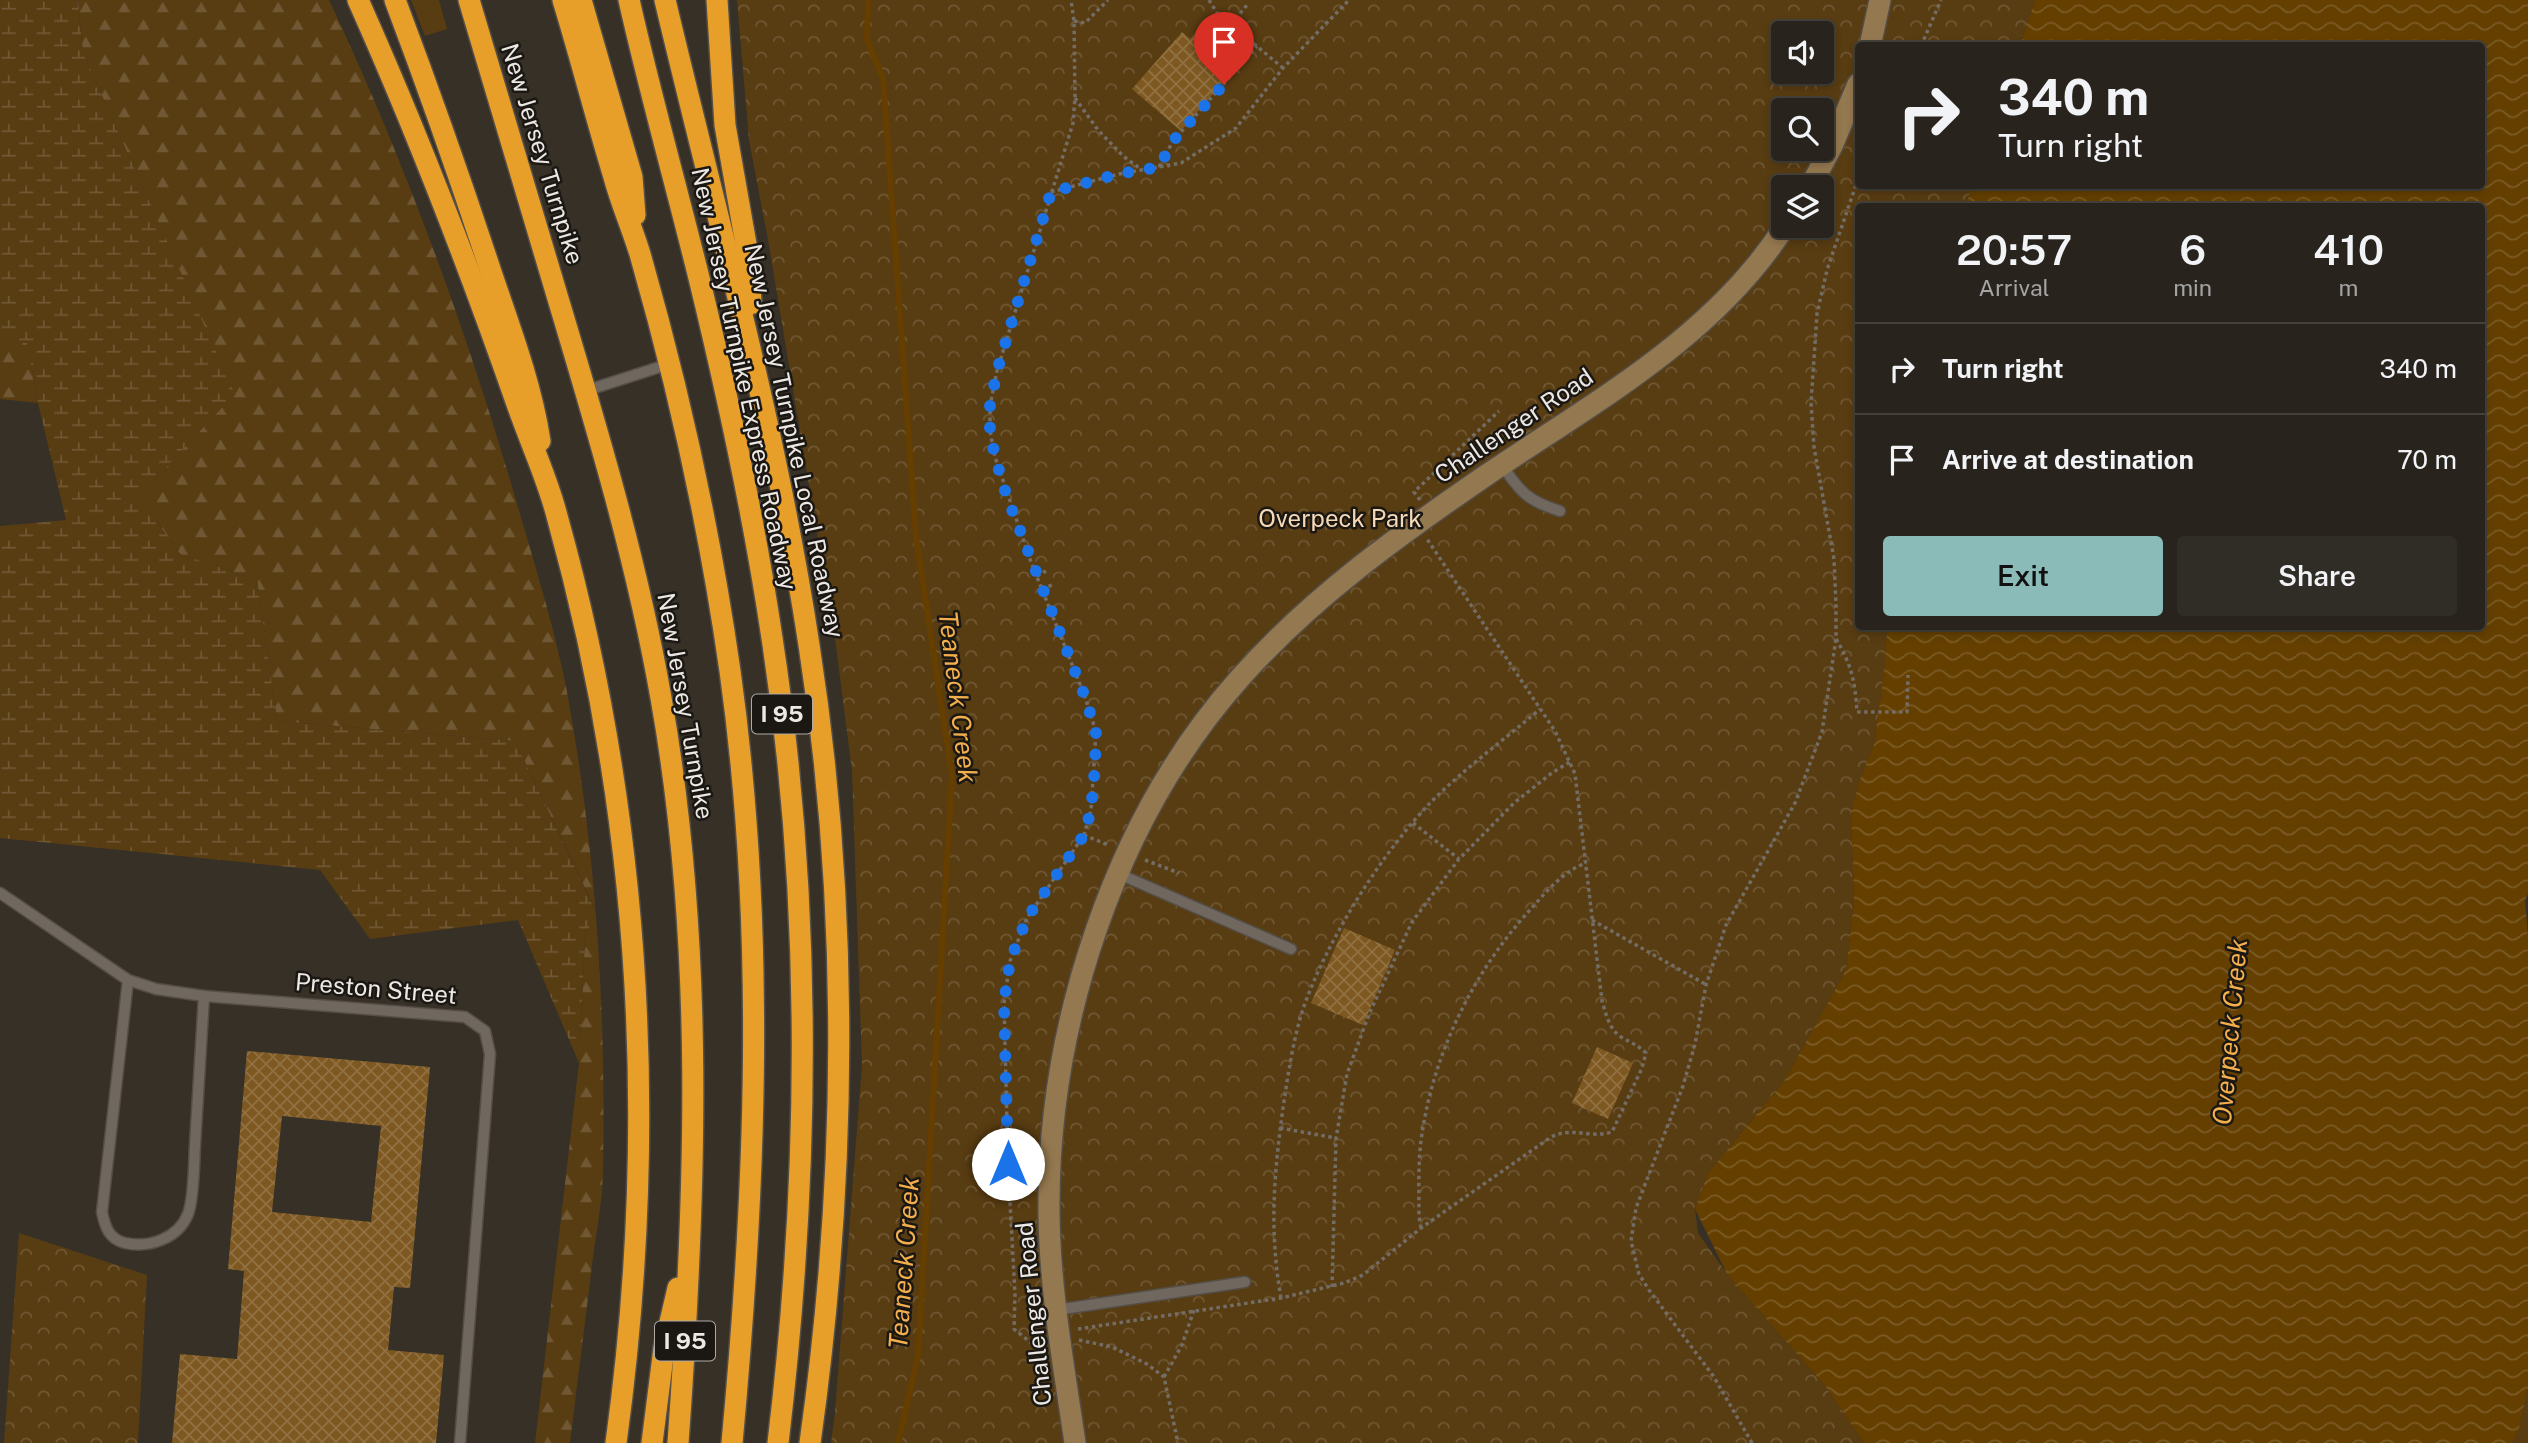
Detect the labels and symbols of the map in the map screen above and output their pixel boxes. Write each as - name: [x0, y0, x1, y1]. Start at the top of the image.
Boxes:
- pin: [1194, 12.0, 1254, 84]
- street label: New Jersey Turnpike: [496, 40, 590, 267]
- street label: New Jersey Turnpike Express Roadway: [686, 165, 804, 593]
- street label: New Jersey Turnpike Local Roadway: [739, 241, 851, 641]
- street label: Challenger Road: [1429, 362, 1598, 488]
- park label: Overpeck Park: [1258, 504, 1422, 532]
- street label: New Jersey Turnpike: [652, 590, 720, 821]
- water label: Teaneck Creek: [933, 609, 984, 784]
- road number: I 95: [752, 694, 812, 734]
- water label: Overpeck Creek: [2206, 938, 2253, 1126]
- street label: Preston Street: [294, 967, 458, 1009]
- position arrow: [971, 1127, 1045, 1201]
- water label: Teaneck Creek: [882, 1176, 925, 1350]
- street label: Challenger Road: [1009, 1221, 1057, 1407]
- road number: I 95: [655, 1322, 715, 1360]

